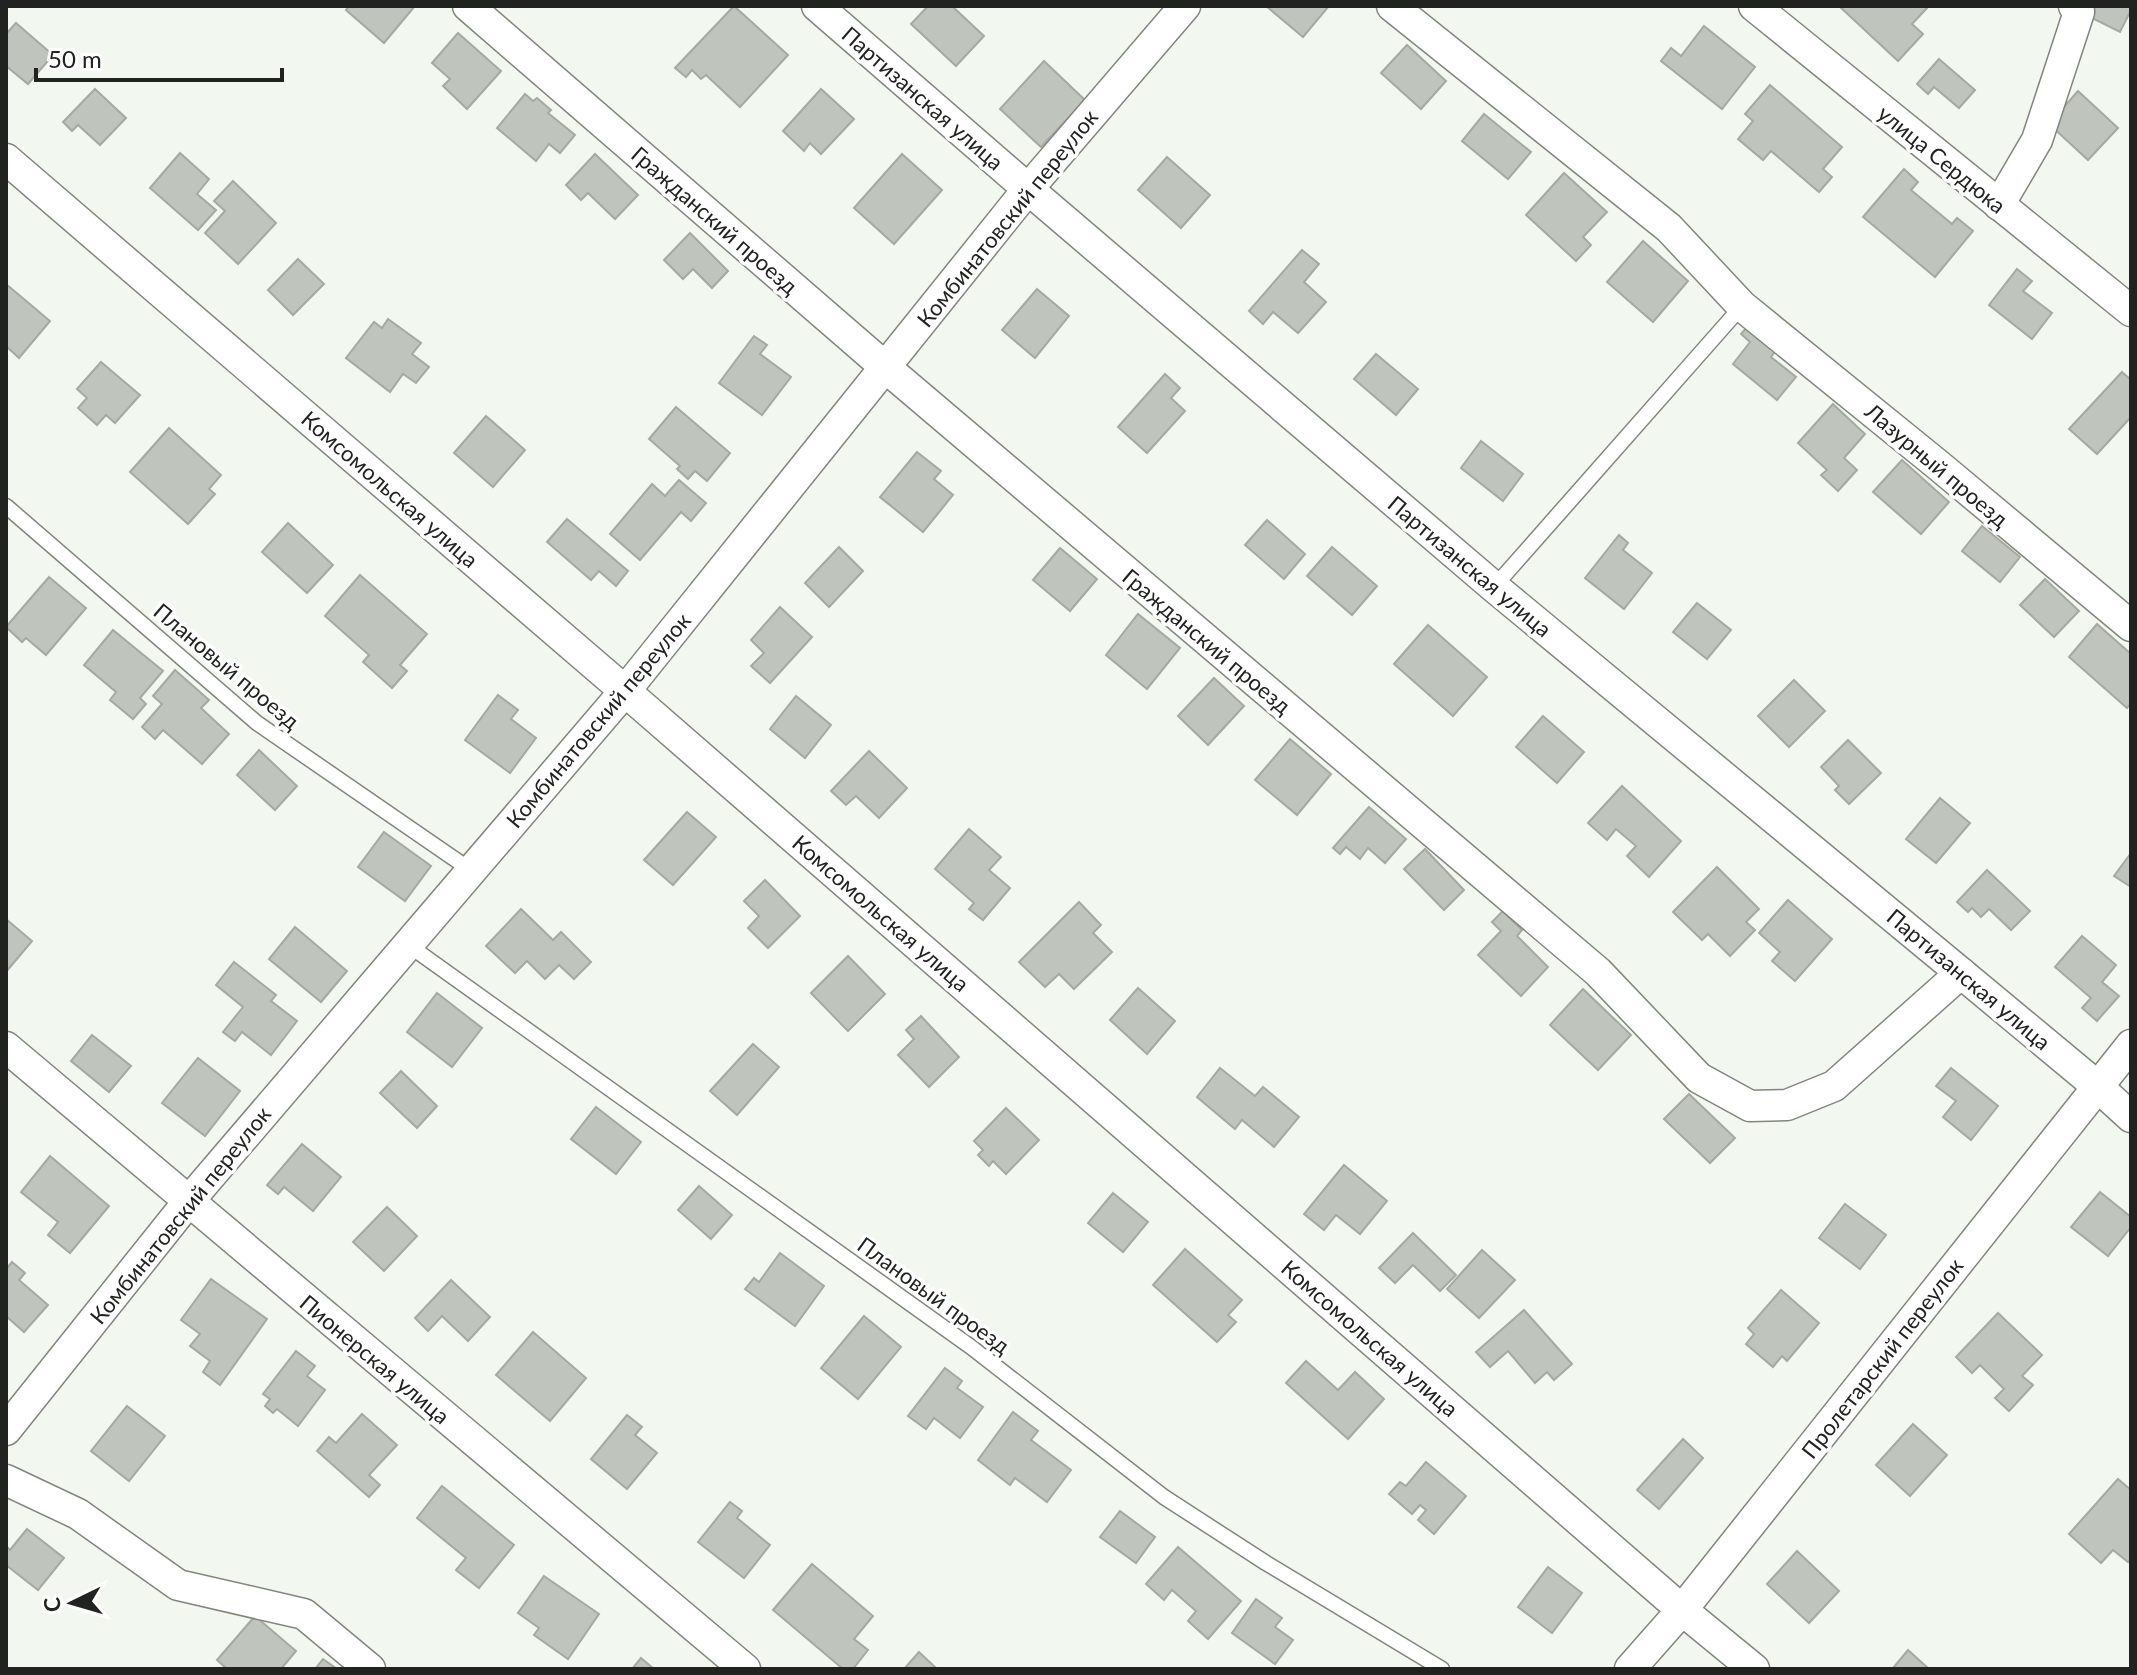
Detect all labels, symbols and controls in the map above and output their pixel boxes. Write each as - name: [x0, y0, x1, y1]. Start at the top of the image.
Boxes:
- street label: Партизанская улица: [837, 21, 1009, 175]
- scale bar: [36, 32, 282, 82]
- text: 50 m: [48, 44, 102, 73]
- street label: улица Сердюка: [1873, 99, 2011, 219]
- street label: Комбинатовский переулок: [911, 103, 1103, 332]
- street label: Гражданский проезд: [626, 140, 804, 300]
- street label: Лазурный проезд: [1859, 397, 2014, 533]
- street label: Комсомольская улица: [296, 405, 484, 573]
- street label: Партизанская улица: [1383, 490, 1557, 642]
- street label: Гражданский проезд: [1117, 563, 1297, 720]
- street label: Плановый проезд: [149, 597, 306, 735]
- street label: Комбинатовский переулок: [500, 607, 696, 833]
- street label: Комсомольская улица: [787, 829, 975, 997]
- street label: Партизанская улица: [1882, 903, 2056, 1055]
- street label: Комбинатовский переулок: [84, 1100, 276, 1329]
- street label: Плановый проезд: [852, 1231, 1016, 1360]
- street label: Пролетарский переулок: [1795, 1252, 1969, 1463]
- street label: Комсомольская улица: [1276, 1254, 1464, 1422]
- street label: Пионерская улица: [295, 1289, 455, 1429]
- north arrow: [32, 1563, 112, 1643]
- text: С: [37, 1596, 66, 1613]

